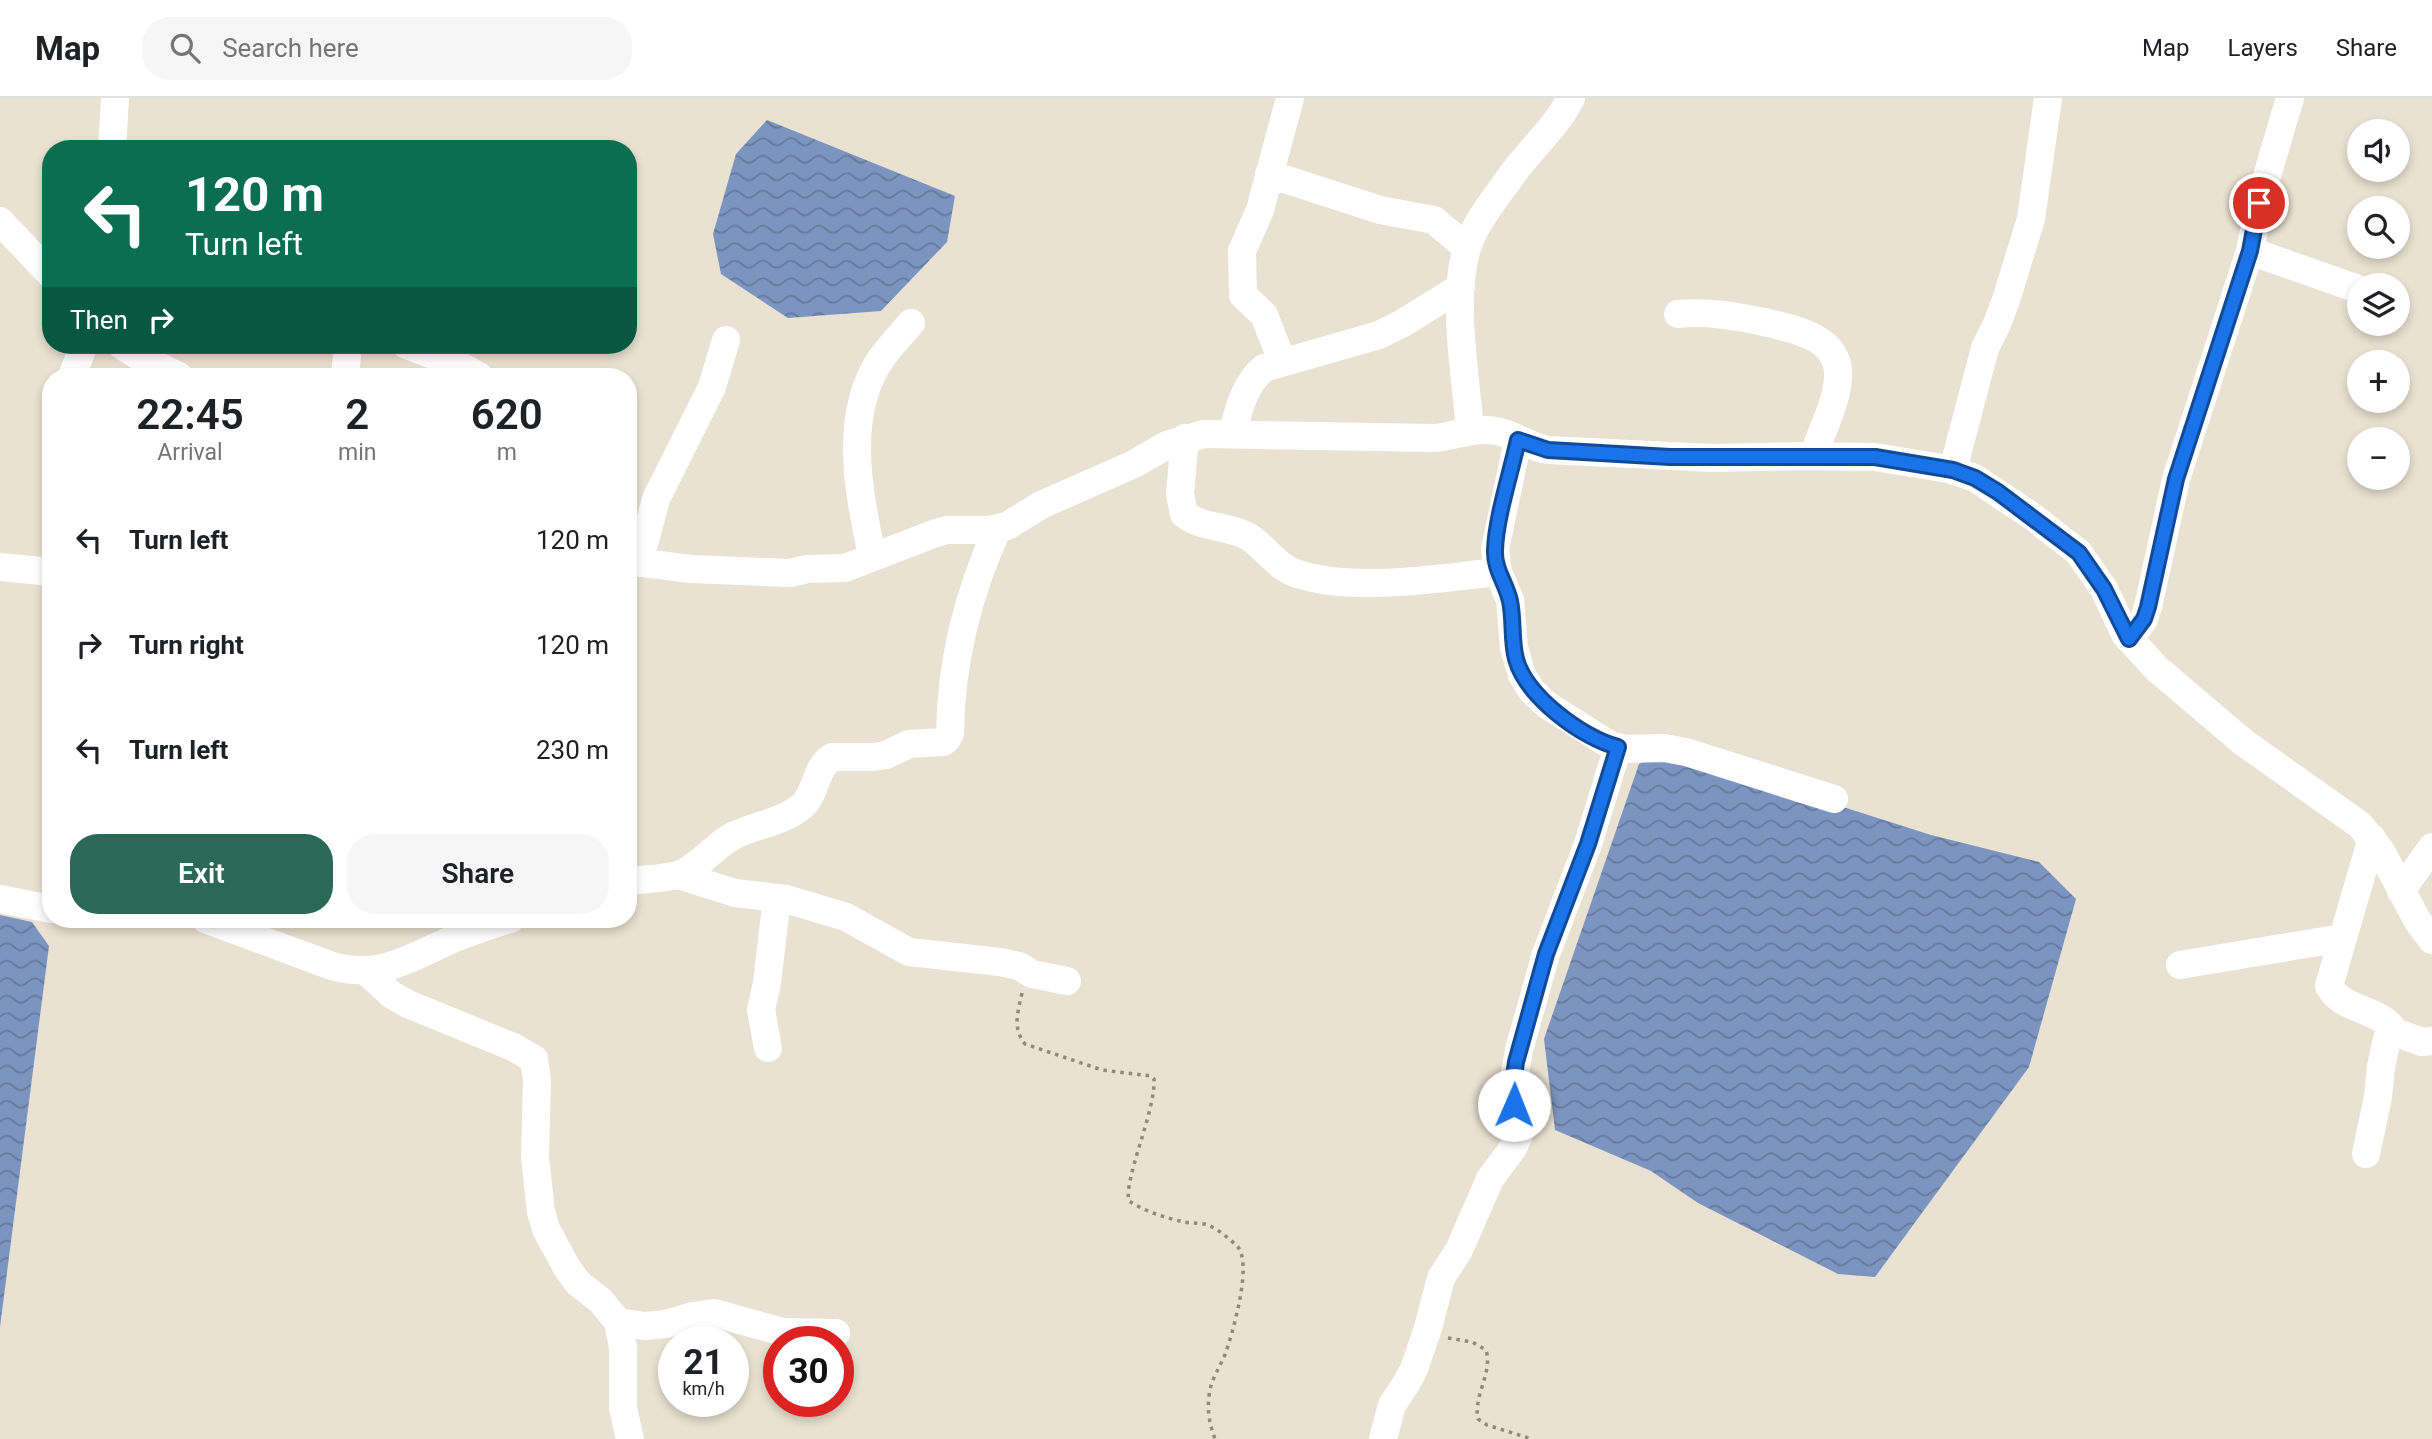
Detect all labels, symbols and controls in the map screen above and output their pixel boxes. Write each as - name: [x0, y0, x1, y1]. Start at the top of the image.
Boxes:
- search box: [142, 17, 632, 80]
- text: Map: [35, 29, 100, 68]
- icon: search: [166, 29, 204, 67]
- text: Search here: [222, 33, 359, 63]
- text: Map: [2142, 34, 2190, 62]
- text: Layers: [2228, 34, 2298, 62]
- text: Share: [2336, 34, 2397, 62]
- map controls: [2347, 119, 2410, 490]
- button: sound: [2347, 119, 2410, 182]
- text: 120 m: [185, 166, 324, 223]
- icon: left: [70, 168, 161, 259]
- pin: [2229, 173, 2289, 233]
- icon: arrive: [2240, 184, 2278, 222]
- button: search: [2347, 196, 2410, 259]
- text: Turn left: [185, 225, 303, 263]
- button: layers: [2347, 273, 2410, 336]
- icon: right: [142, 301, 180, 339]
- text: Then: [70, 305, 128, 335]
- button: +: [2347, 350, 2410, 413]
- text: 22:45: [136, 390, 244, 439]
- text: 2: [345, 390, 369, 439]
- text: 620: [471, 390, 543, 439]
- button: −: [2347, 427, 2410, 490]
- text: Arrival: [157, 439, 223, 466]
- text: min: [338, 439, 376, 466]
- text: m: [497, 439, 517, 466]
- icon: left: [70, 521, 108, 559]
- text: Turn left: [129, 525, 228, 555]
- text: 120 m: [536, 525, 609, 555]
- icon: right: [70, 626, 108, 664]
- text: Turn right: [129, 630, 244, 660]
- text: 120 m: [536, 630, 609, 660]
- icon: left: [70, 731, 108, 769]
- text: Turn left: [129, 735, 228, 765]
- text: 230 m: [536, 735, 609, 765]
- button: Exit: [70, 834, 333, 914]
- button: Share: [347, 834, 609, 914]
- position arrow: [1477, 1068, 1551, 1142]
- speed limit sign: 30: [763, 1326, 854, 1417]
- text: 21: [683, 1342, 724, 1383]
- text: km/h: [682, 1378, 725, 1399]

